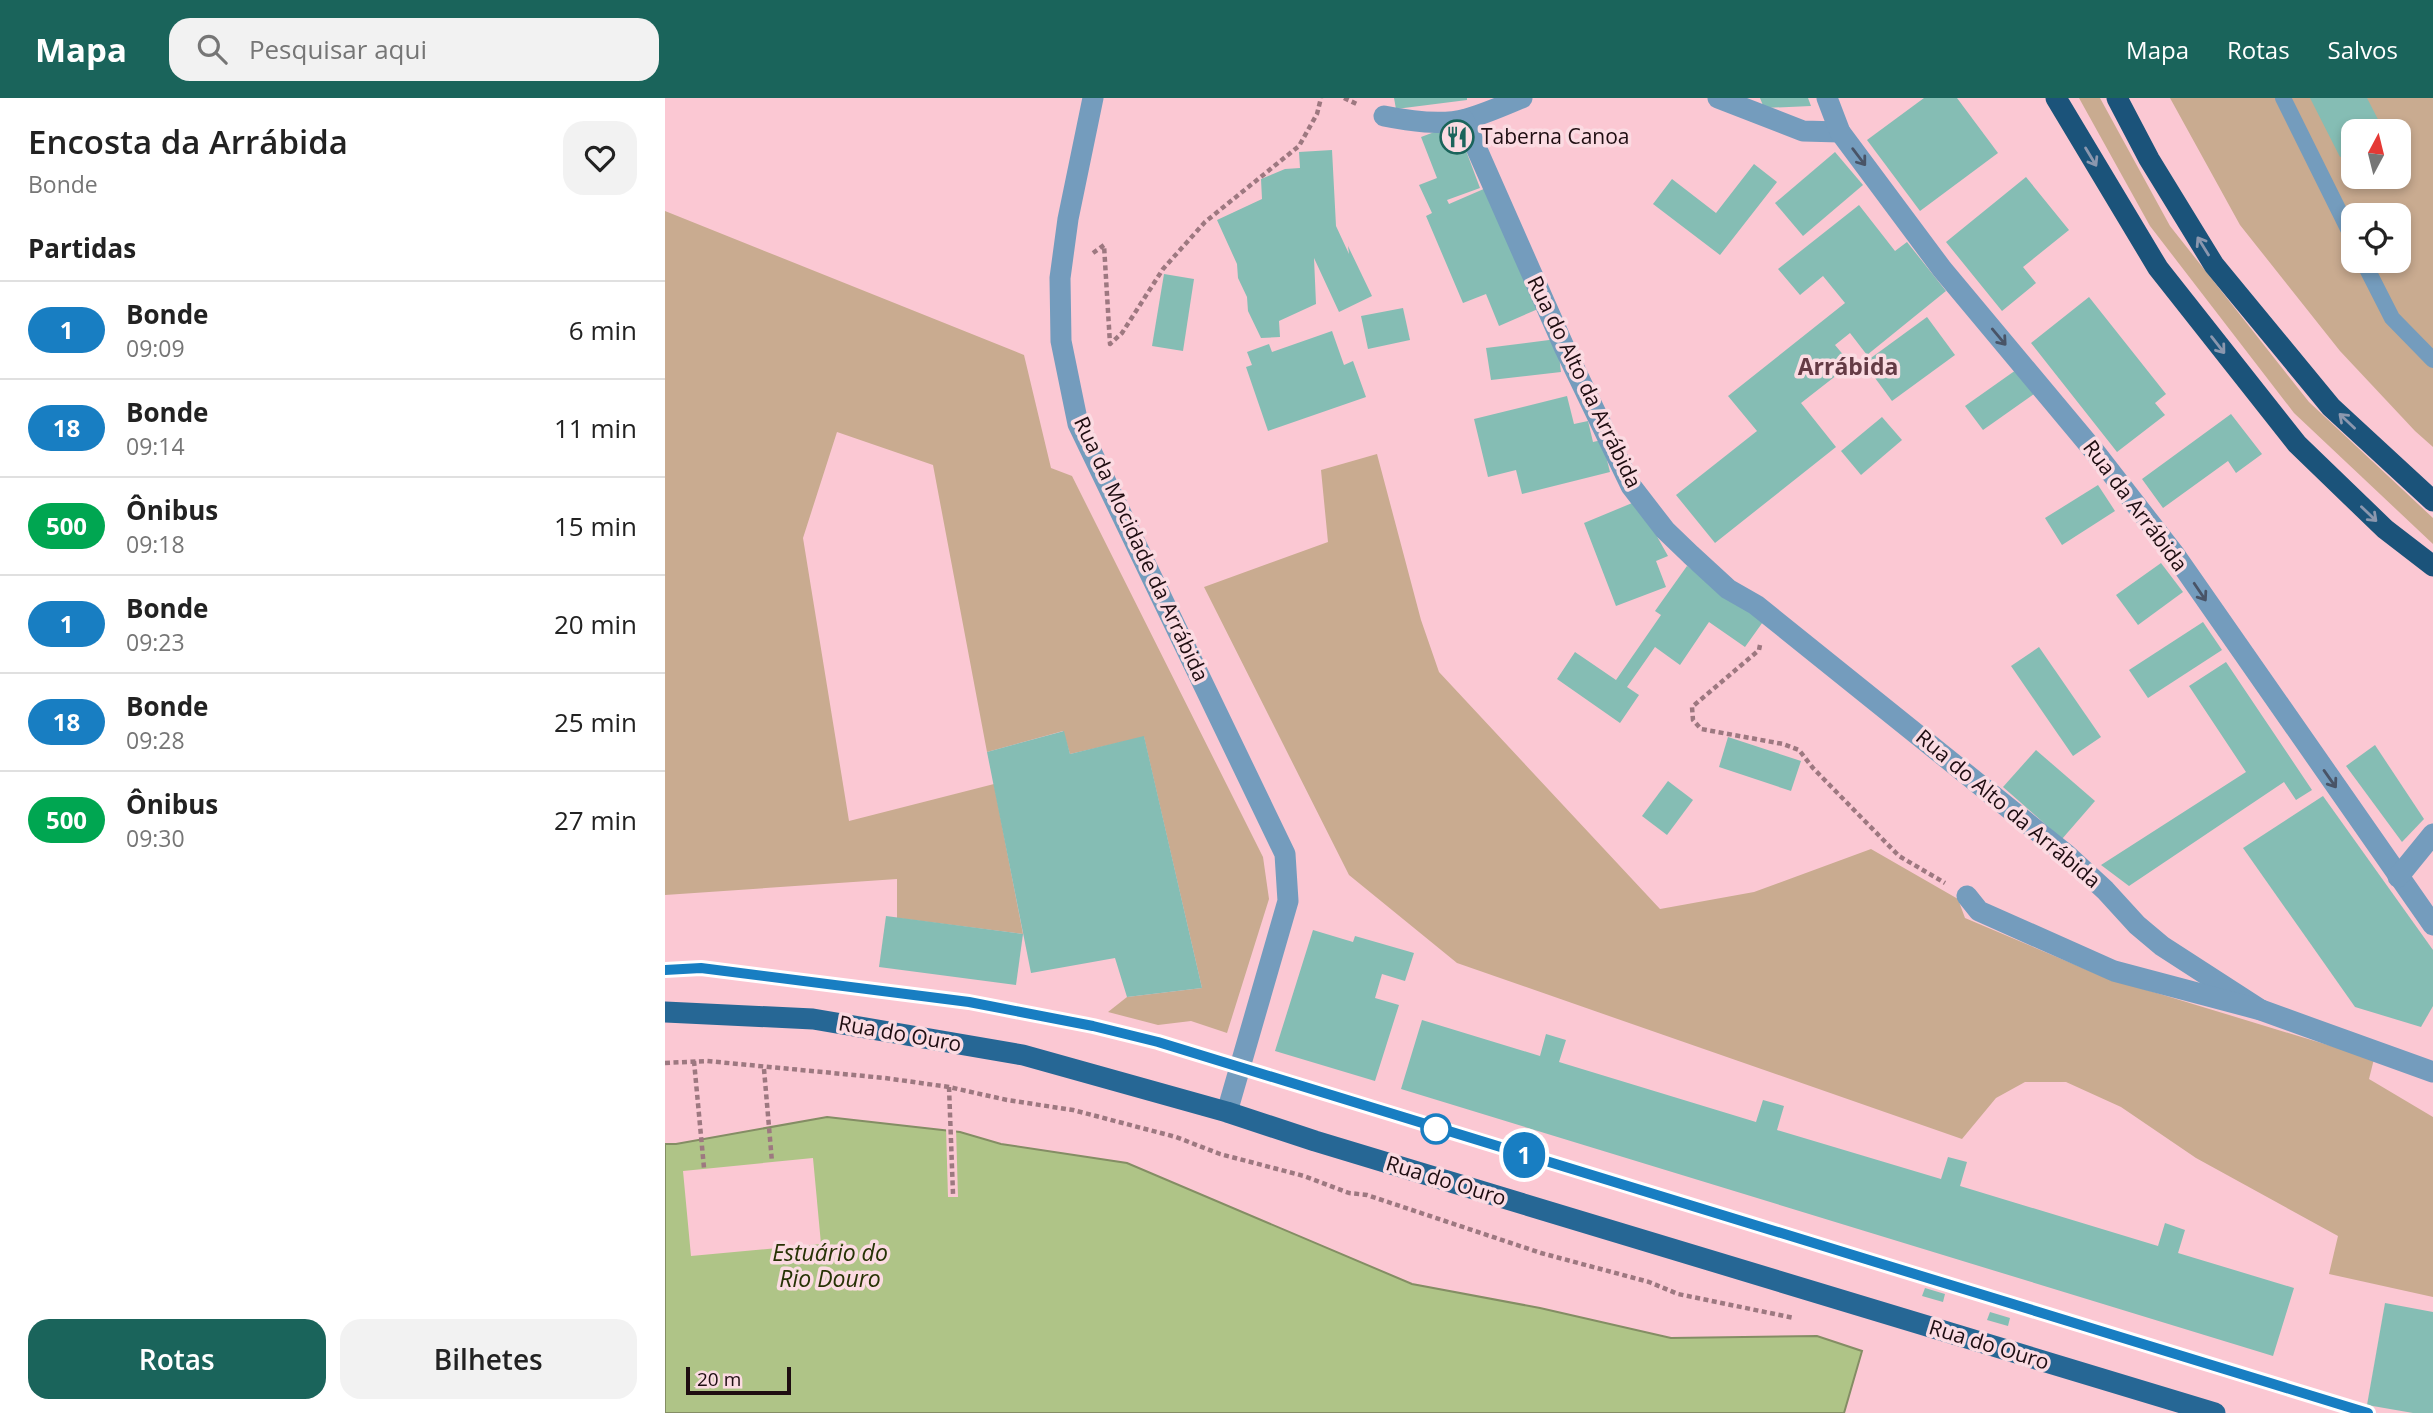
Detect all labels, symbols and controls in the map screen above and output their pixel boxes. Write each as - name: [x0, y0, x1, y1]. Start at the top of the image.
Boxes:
- search box: [169, 18, 659, 81]
- text: Mapa: [35, 27, 127, 72]
- icon: search: [193, 30, 231, 68]
- text: Pesquisar aqui: [249, 31, 427, 67]
- text: Mapa: [2126, 33, 2189, 66]
- text: Rotas: [2227, 33, 2290, 66]
- text: Salvos: [2328, 33, 2398, 66]
- restaurant icon: Taberna Canoa: [1438, 118, 1476, 156]
- text: Encosta da Arrábida: [28, 119, 348, 164]
- north arrow: [2341, 119, 2411, 189]
- map controls: [2341, 119, 2411, 273]
- button: heart: [563, 121, 637, 195]
- place label: Taberna Canoa: [1481, 122, 1630, 150]
- one-way arrow: [2084, 146, 2098, 166]
- one-way arrow: [1851, 148, 1866, 167]
- text: Bonde: [28, 168, 98, 200]
- button: locate: [2341, 203, 2411, 273]
- text: Partidas: [28, 230, 136, 266]
- one-way arrow: [2195, 236, 2209, 256]
- street label: Rua do Alto da Arrábida: [1521, 271, 1649, 492]
- text: Bonde: [126, 296, 208, 332]
- text: 6 min: [569, 312, 637, 348]
- text: 1: [60, 313, 73, 346]
- one-way arrow: [1991, 327, 2007, 345]
- text: 09:09: [126, 332, 185, 364]
- one-way arrow: [2211, 335, 2226, 353]
- district label: Arrábida: [1798, 350, 1898, 382]
- text: Bonde: [126, 394, 208, 430]
- text: 11 min: [554, 410, 637, 446]
- text: 18: [53, 411, 80, 444]
- street label: Rua da Mocidade da Arrábida: [1068, 412, 1216, 686]
- one-way arrow: [2338, 413, 2356, 429]
- text: 09:14: [126, 430, 185, 462]
- street label: Rua da Arrábida: [2077, 434, 2194, 577]
- text: Ônibus: [126, 492, 218, 528]
- one-way arrow: [2361, 505, 2378, 522]
- text: 15 min: [554, 508, 637, 544]
- text: 500: [46, 509, 87, 542]
- text: 09:18: [126, 528, 185, 560]
- one-way arrow: [2193, 582, 2207, 602]
- text: Bonde: [126, 590, 208, 626]
- text: 20 min: [554, 606, 637, 642]
- text: 1: [60, 607, 73, 640]
- text: 09:23: [126, 626, 185, 658]
- text: Bonde: [126, 688, 208, 724]
- text: 25 min: [554, 704, 637, 740]
- text: 18: [53, 705, 80, 738]
- street label: Rua do Alto da Arrábida: [1910, 723, 2107, 894]
- text: 09:28: [126, 724, 185, 756]
- one-way arrow: [2322, 769, 2337, 788]
- text: Ônibus: [126, 786, 218, 822]
- text: 27 min: [554, 802, 637, 838]
- text: 500: [46, 803, 87, 836]
- text: 09:30: [126, 822, 185, 854]
- street label: Rua do Ouro: [837, 1008, 964, 1058]
- unlabelled marker: [1421, 1114, 1451, 1144]
- line badge: 1: [1501, 1132, 1547, 1178]
- text: 1: [1517, 1138, 1531, 1171]
- street label: Rua do Ouro: [1383, 1148, 1510, 1212]
- water label: Estuário do Rio Douro: [772, 1236, 888, 1294]
- street label: Rua do Ouro: [1926, 1312, 2053, 1376]
- button: Rotas: [28, 1319, 326, 1399]
- button: Bilhetes: [340, 1319, 637, 1399]
- scale bar: [686, 1364, 791, 1396]
- text: 20 m: [697, 1366, 741, 1392]

